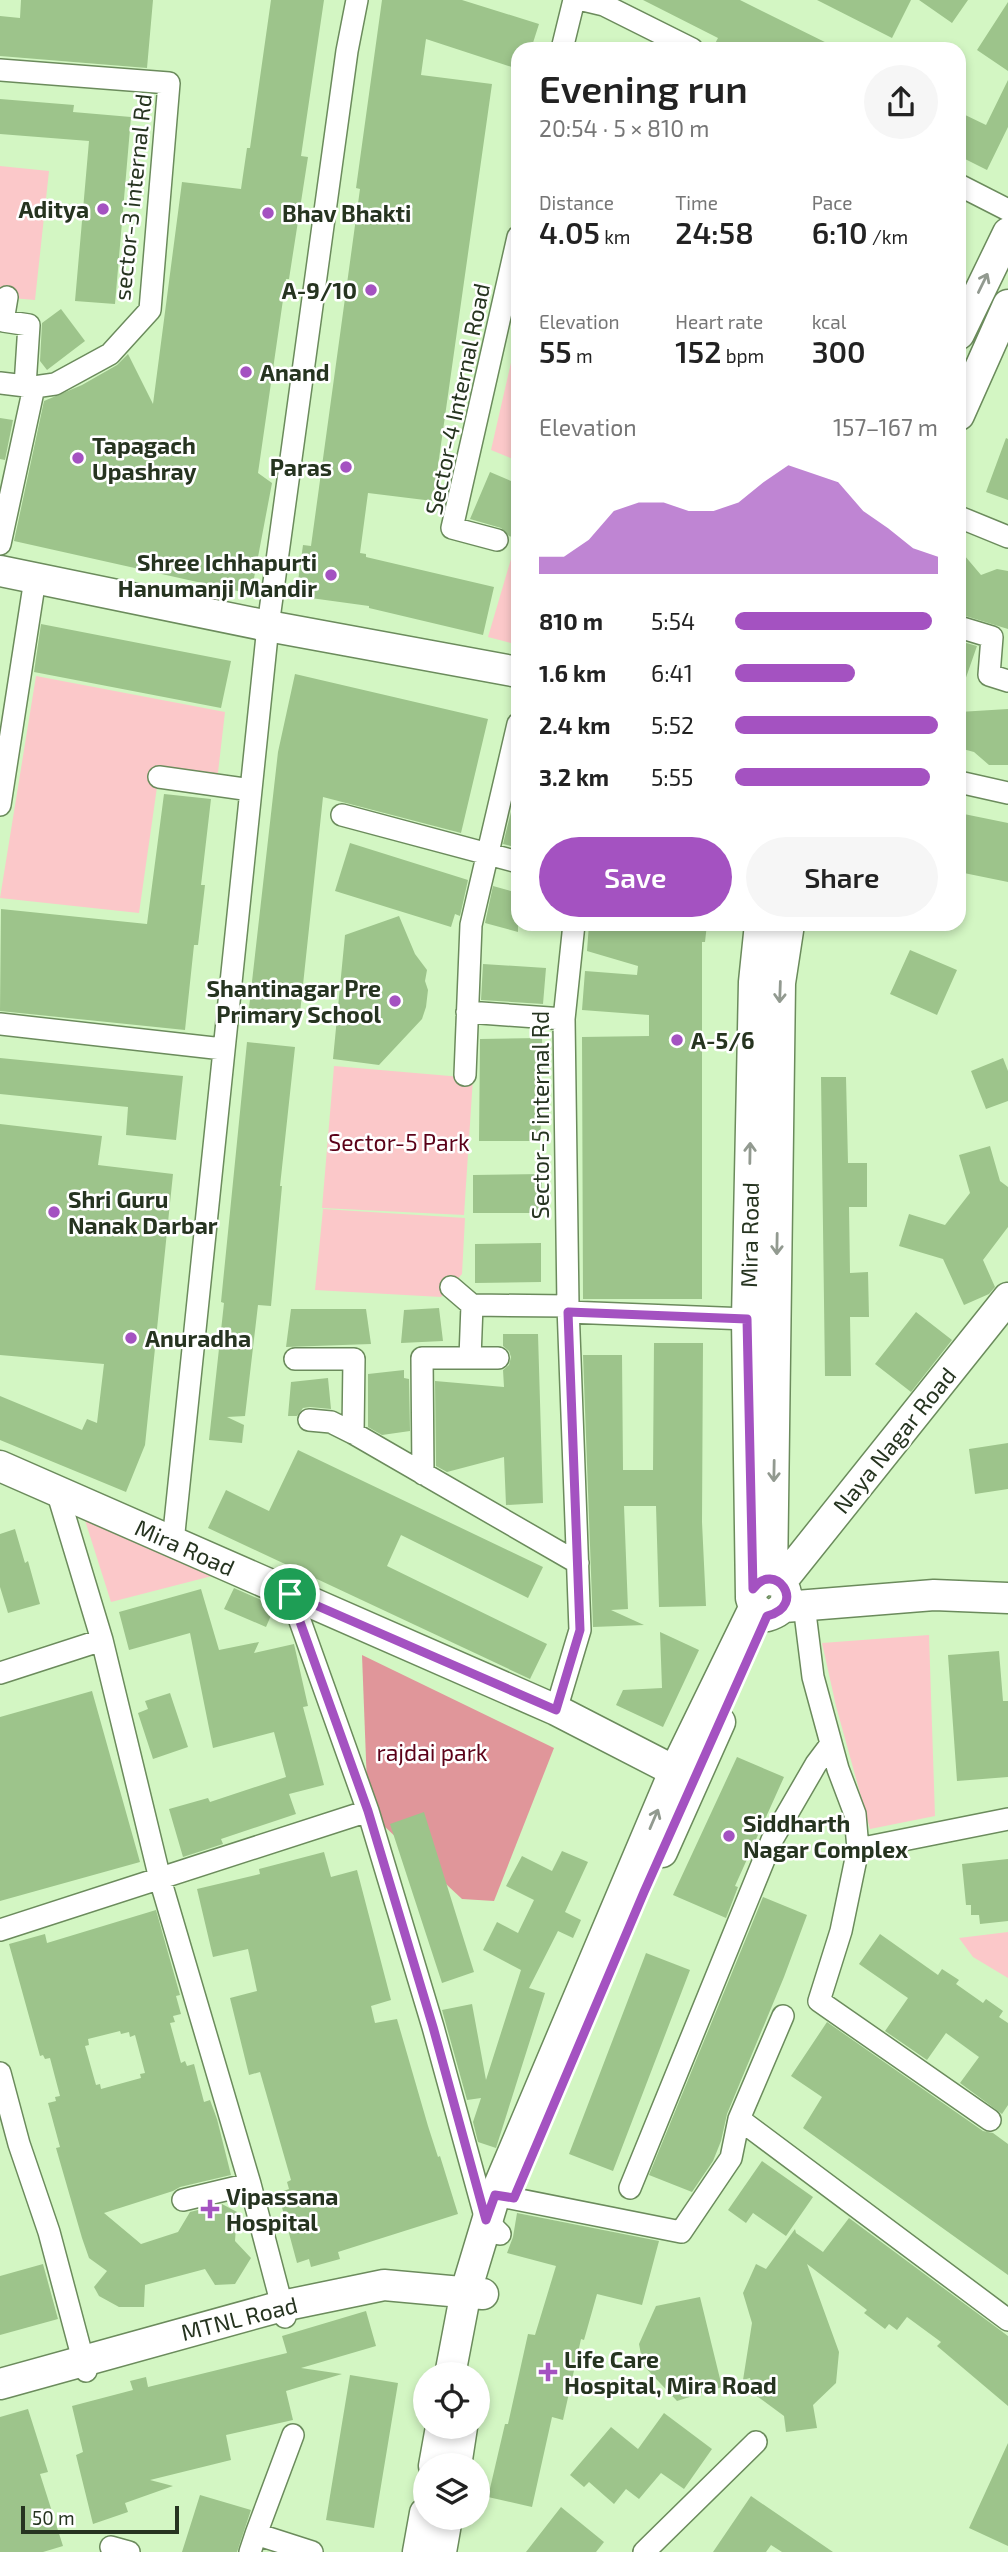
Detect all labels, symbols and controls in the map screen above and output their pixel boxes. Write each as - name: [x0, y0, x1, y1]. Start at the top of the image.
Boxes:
- text: Evening run: [539, 65, 748, 111]
- button: share: [864, 65, 938, 139]
- street label: sector-3 internal Rd: [107, 92, 157, 302]
- text: 20:54 · 5 × 810 m: [539, 114, 709, 142]
- text: Distance: [539, 191, 614, 214]
- text: Time: [675, 191, 718, 214]
- text: Pace: [812, 191, 853, 214]
- place label: Aditya: [19, 195, 89, 223]
- place label: Bhav Bhakti: [282, 199, 411, 227]
- marker: Aditya: [95, 201, 111, 217]
- marker: Bhav Bhakti: [260, 205, 276, 221]
- text: 4.05: [539, 214, 600, 250]
- text: 24:58: [675, 214, 754, 250]
- text: 6:10: [812, 214, 868, 250]
- text: km: [600, 225, 630, 248]
- text: /km: [868, 225, 908, 248]
- one-way arrow: [977, 273, 991, 294]
- place label: A-9/10: [282, 276, 357, 304]
- street label: Sector-4 Internal Road: [419, 281, 495, 517]
- marker: A-9/10: [363, 282, 379, 298]
- text: Elevation: [539, 310, 620, 333]
- text: Heart rate: [675, 310, 763, 333]
- text: kcal: [812, 310, 846, 333]
- text: 55: [539, 333, 572, 369]
- text: 152: [675, 333, 721, 369]
- text: 300: [812, 333, 866, 369]
- text: m: [572, 344, 593, 367]
- text: bpm: [721, 344, 764, 367]
- place label: Anand: [260, 358, 330, 386]
- marker: Anand: [238, 364, 254, 380]
- text: Elevation: [539, 413, 637, 441]
- text: 157–167 m: [833, 413, 938, 441]
- place label: Tapagach Upashray: [92, 431, 197, 485]
- marker: Tapagach Upashray: [70, 450, 86, 466]
- place label: Paras: [270, 453, 332, 481]
- marker: Paras: [338, 459, 354, 475]
- place label: Shree Ichhapurti Hanumanji Mandir: [118, 548, 317, 602]
- marker: Shree Ichhapurti Hanumanji Mandir: [323, 567, 339, 583]
- text: 810 m: [539, 607, 603, 635]
- text: 5:54: [651, 607, 695, 635]
- text: 1.6 km: [539, 659, 606, 687]
- text: 6:41: [651, 659, 693, 687]
- text: 2.4 km: [539, 711, 611, 739]
- text: 5:52: [651, 711, 694, 739]
- text: 3.2 km: [539, 763, 609, 791]
- text: 5:55: [651, 763, 693, 791]
- button: Save: [539, 837, 732, 917]
- button: Share: [746, 837, 938, 917]
- place label: Shantinagar Pre Primary School: [207, 974, 381, 1028]
- one-way arrow: [773, 980, 786, 1003]
- marker: Shantinagar Pre Primary School: [387, 993, 403, 1009]
- street label: Sector-5 internal Rd: [526, 1011, 554, 1219]
- place label: A-5/6: [691, 1026, 755, 1054]
- marker: A-5/6: [669, 1032, 685, 1048]
- park label: Sector-5 Park: [328, 1128, 470, 1156]
- one-way arrow: [744, 1142, 757, 1165]
- street label: Mira Road: [734, 1182, 764, 1288]
- place label: Shri Guru Nanak Darbar: [68, 1185, 218, 1239]
- marker: Shri Guru Nanak Darbar: [46, 1204, 62, 1220]
- one-way arrow: [770, 1232, 784, 1255]
- place label: Anuradha: [145, 1324, 251, 1352]
- marker: Anuradha: [123, 1330, 139, 1346]
- street label: Naya Nagar Road: [827, 1361, 961, 1519]
- one-way arrow: [767, 1459, 781, 1482]
- street label: Mira Road: [131, 1513, 239, 1581]
- pin: [260, 1564, 320, 1624]
- icon: arrive: [271, 1575, 309, 1613]
- park label: rajdai park: [376, 1738, 488, 1766]
- one-way arrow: [648, 1809, 661, 1830]
- place label: Siddharth Nagar Complex: [743, 1809, 908, 1863]
- marker: Siddharth Nagar Complex: [721, 1828, 737, 1844]
- place label: Vipassana Hospital: [226, 2182, 338, 2236]
- marker: Vipassana Hospital: [200, 2199, 220, 2219]
- street label: MTNL Road: [178, 2290, 300, 2346]
- place label: Life Care Hospital, Mira Road: [564, 2345, 777, 2399]
- map controls: [413, 2362, 490, 2530]
- button: locate: [413, 2362, 490, 2439]
- marker: Life Care Hospital, Mira Road: [538, 2362, 558, 2382]
- button: layers: [413, 2453, 490, 2530]
- scale bar: [21, 2503, 178, 2535]
- text: 50 m: [32, 2506, 75, 2529]

